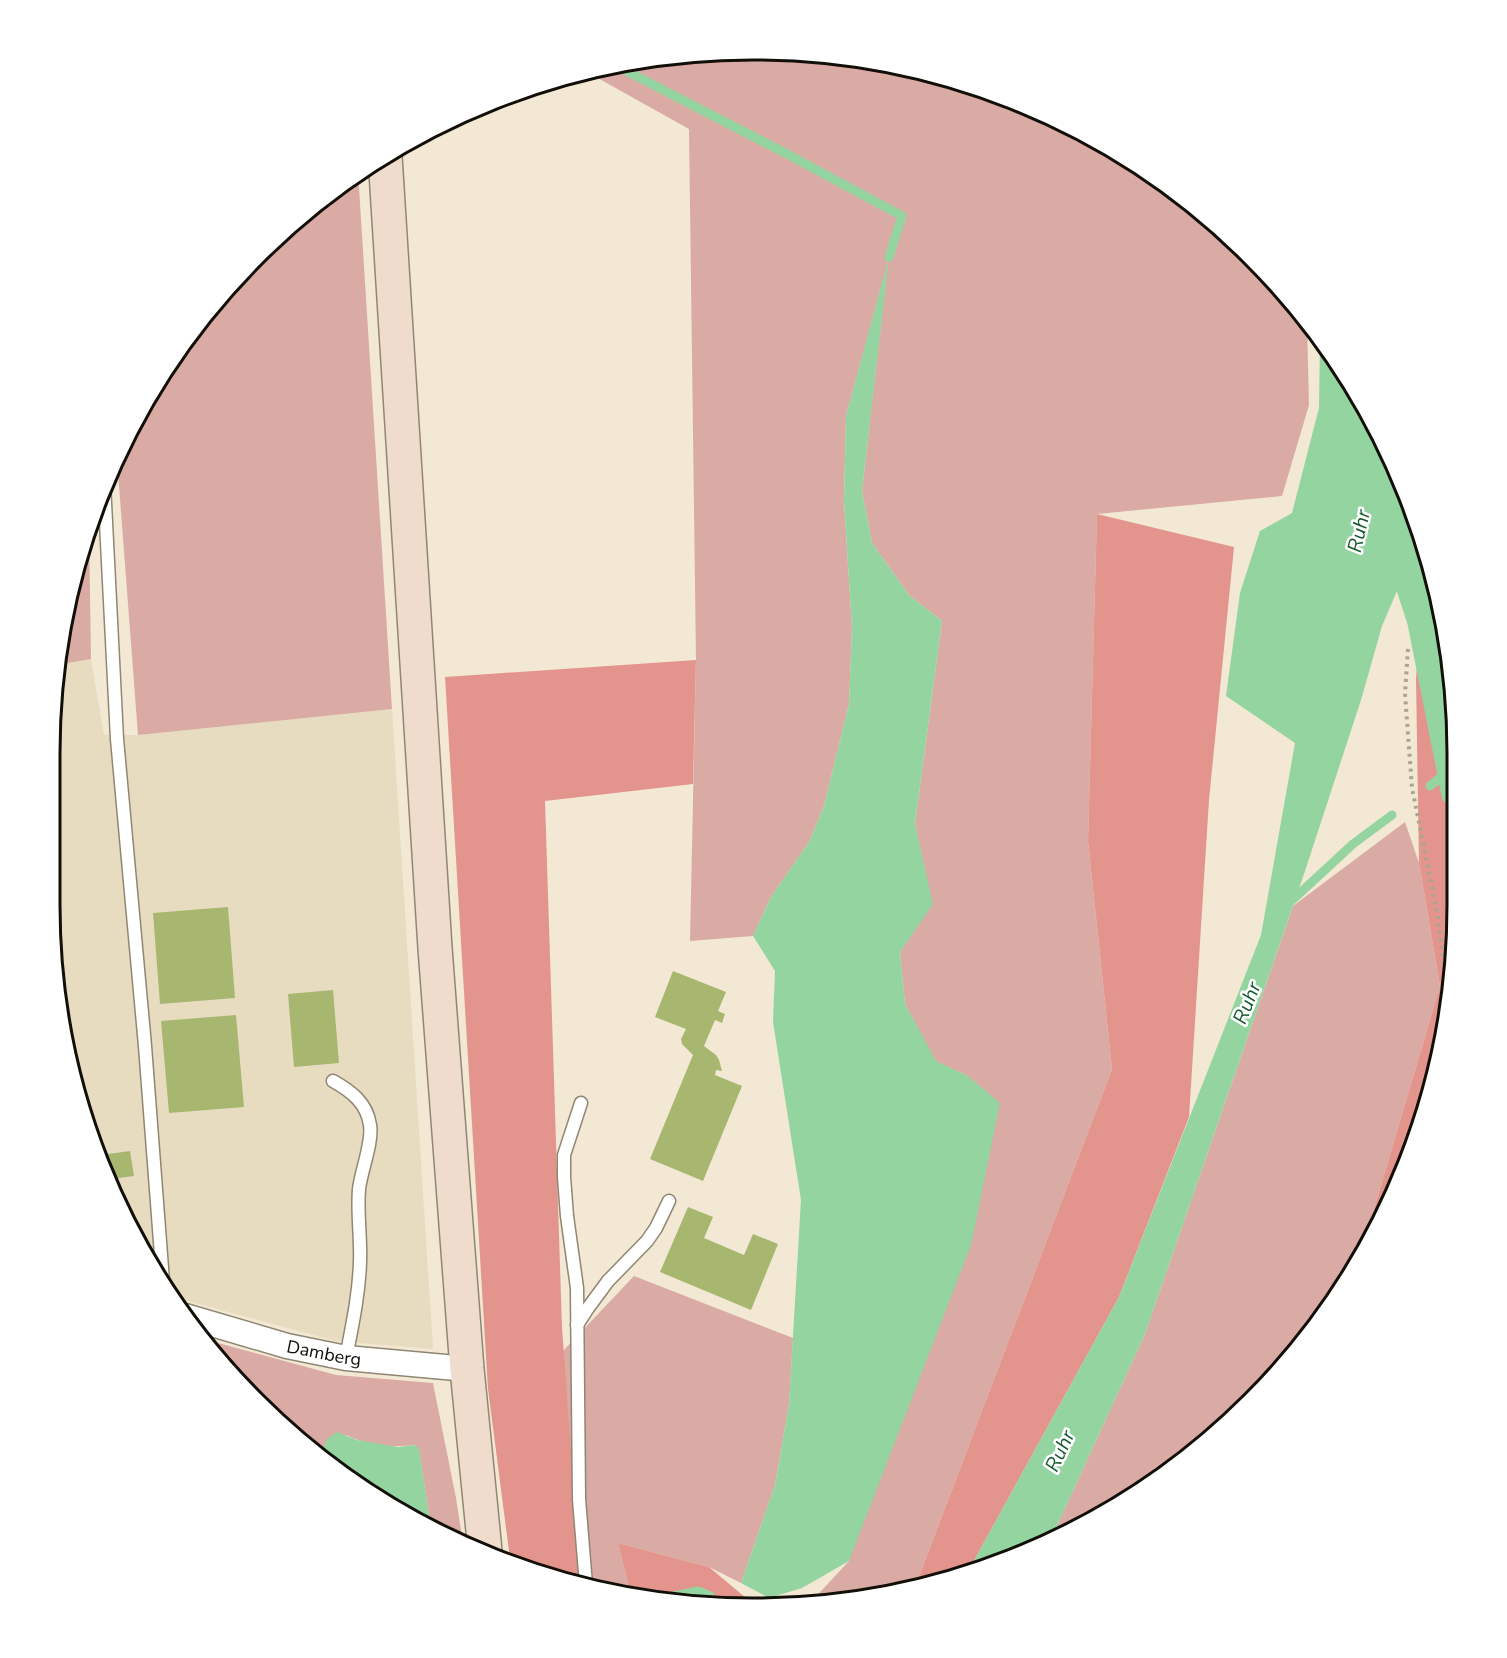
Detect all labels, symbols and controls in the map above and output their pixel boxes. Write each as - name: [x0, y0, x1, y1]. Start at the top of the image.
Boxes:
- water label: Ruhr: [1341, 506, 1377, 555]
- water label: Ruhr: [1226, 977, 1268, 1028]
- street label: Damberg: [285, 1334, 362, 1371]
- water label: Ruhr: [1039, 1425, 1082, 1476]

